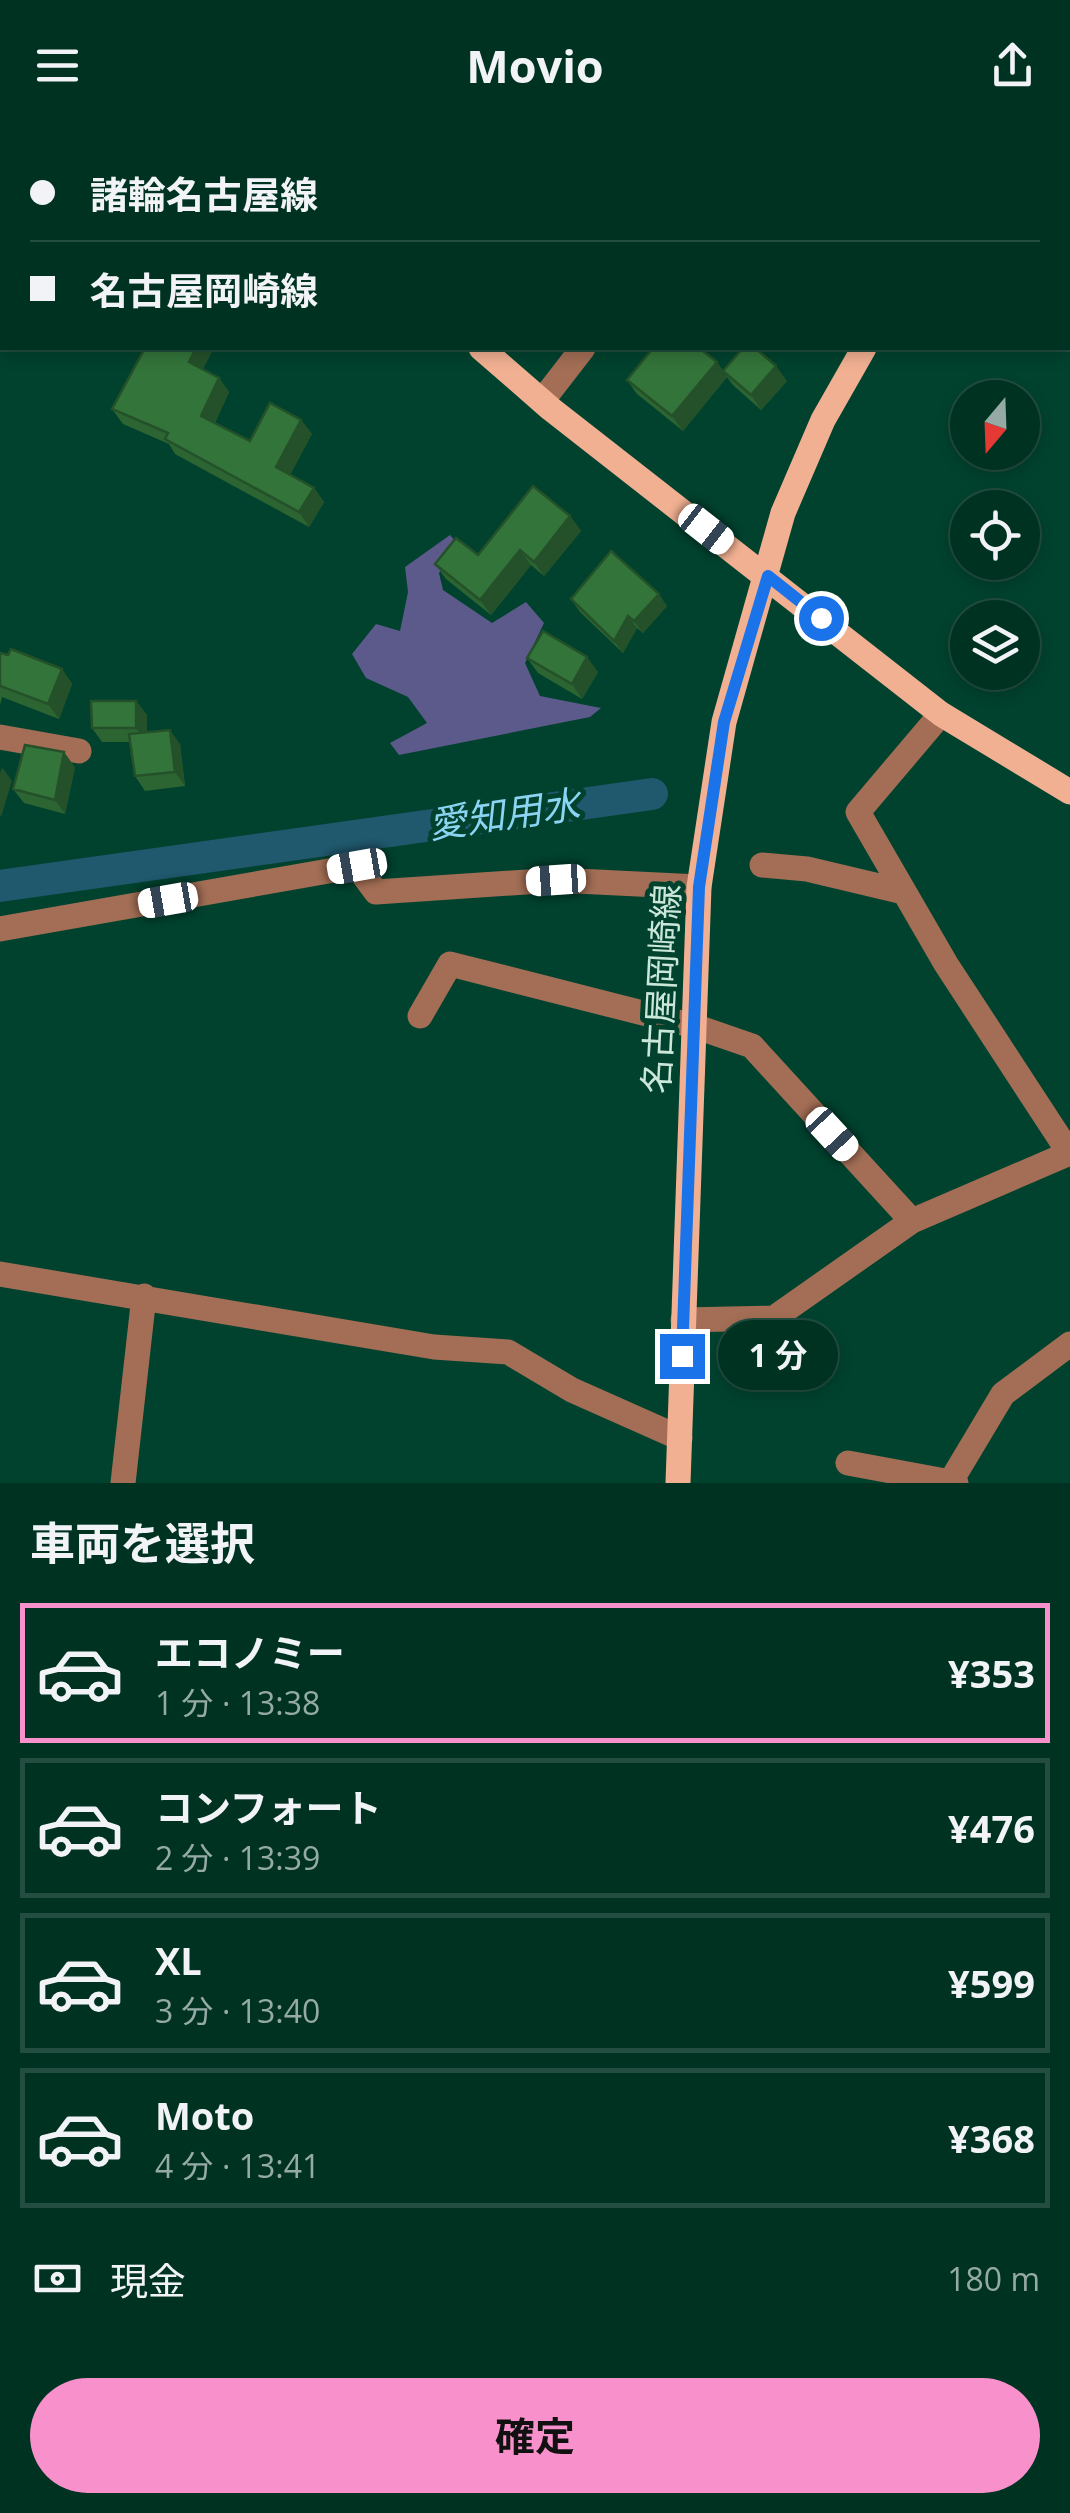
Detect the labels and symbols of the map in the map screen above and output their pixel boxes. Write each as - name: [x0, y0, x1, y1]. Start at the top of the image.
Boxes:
- north arrow: [950, 380, 1040, 470]
- car: [673, 499, 739, 559]
- route start: [799, 596, 844, 641]
- water label: 愛知用水: [425, 776, 587, 849]
- car: [325, 846, 389, 886]
- car: [525, 863, 587, 897]
- car: [136, 880, 200, 920]
- street label: 名古屋岡崎線: [632, 883, 689, 1095]
- car: [801, 1102, 863, 1166]
- callout: 1 分: [717, 1321, 837, 1391]
- route end: [660, 1334, 705, 1379]

